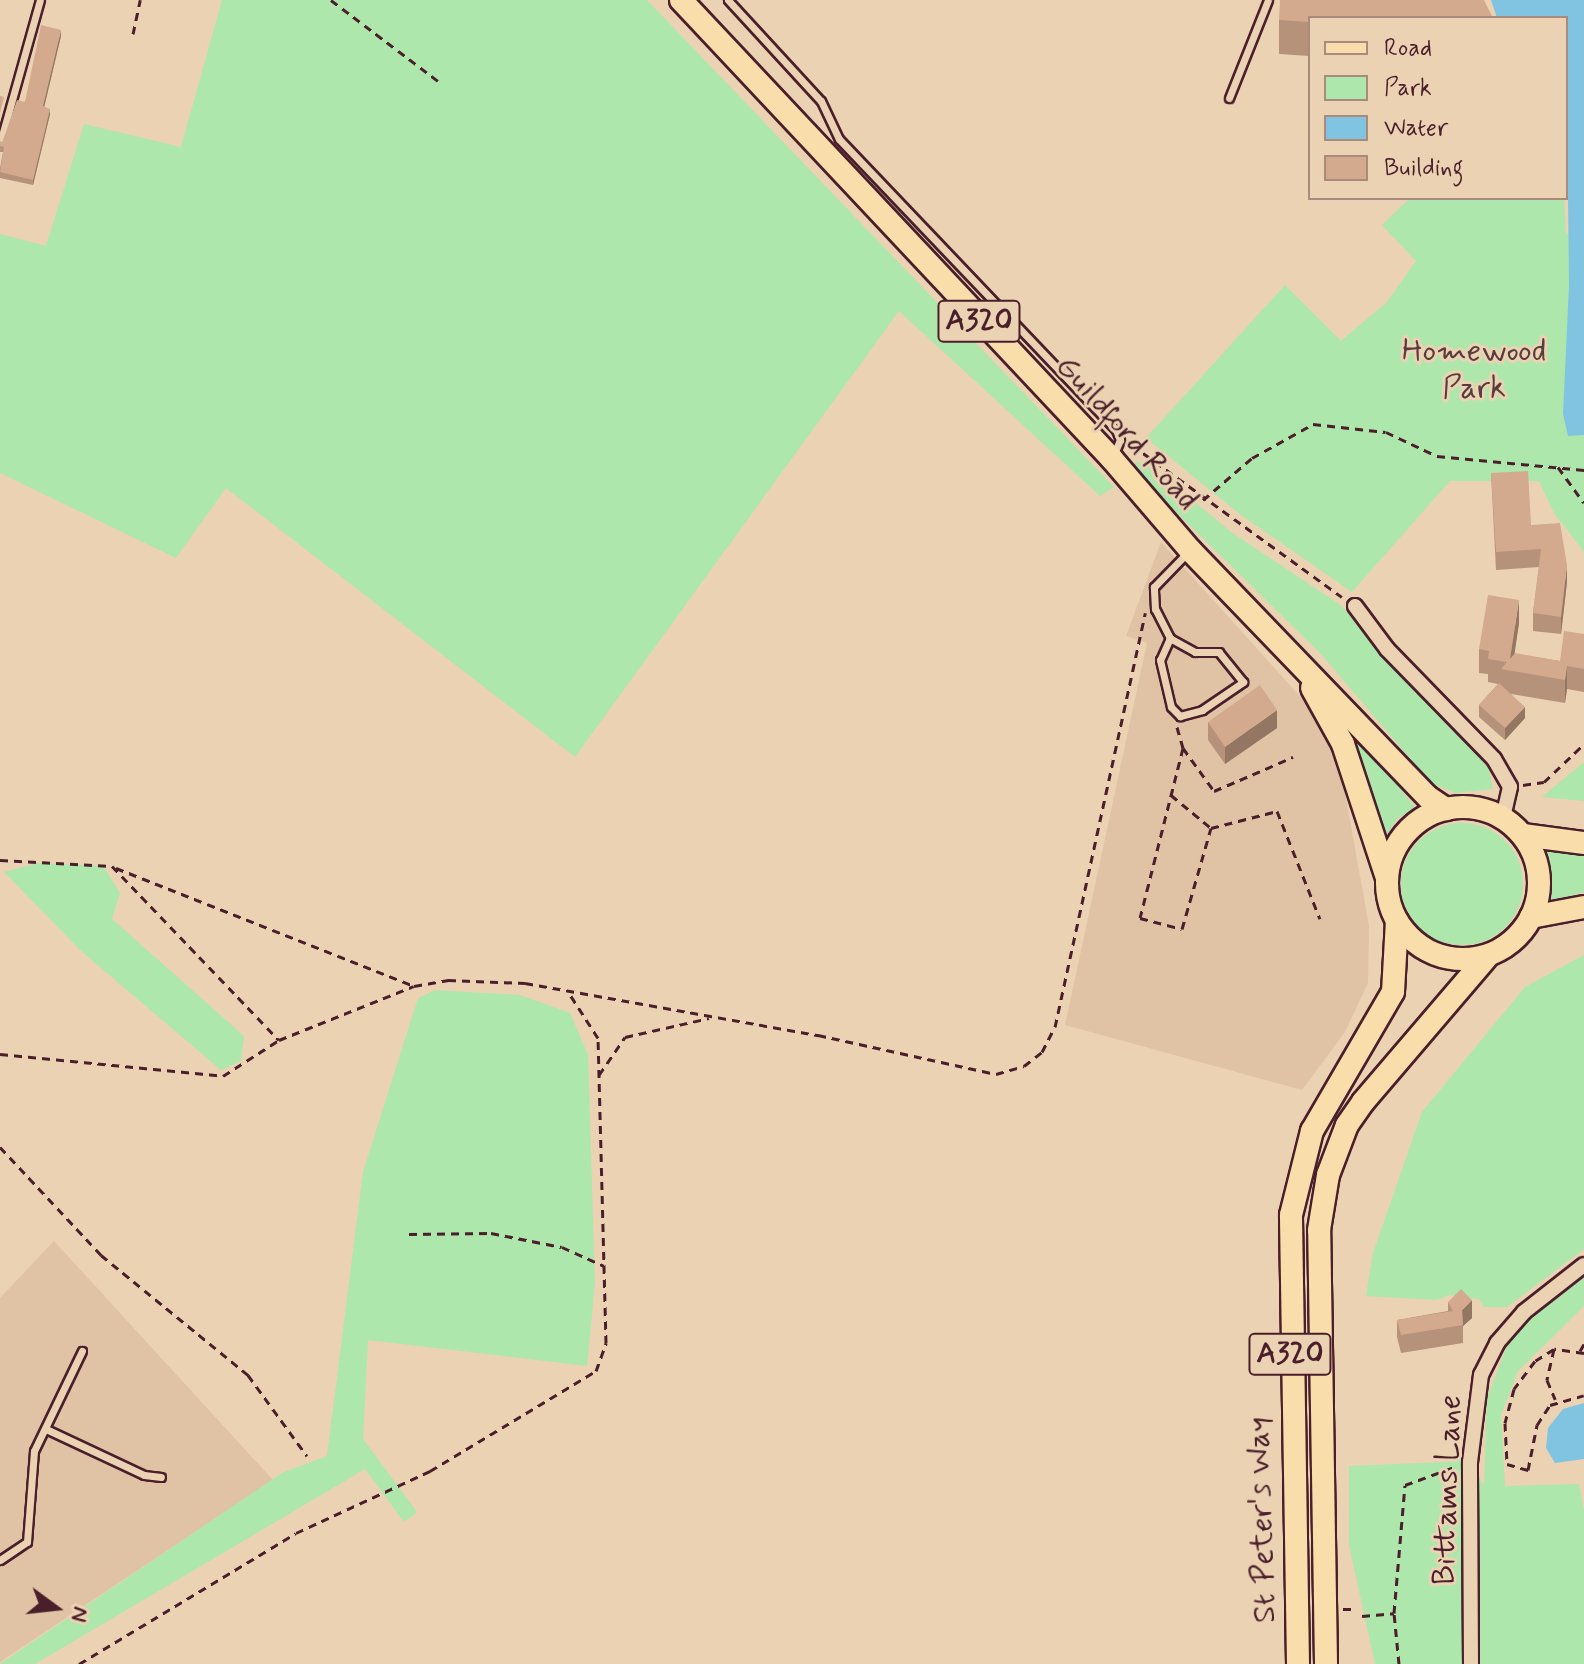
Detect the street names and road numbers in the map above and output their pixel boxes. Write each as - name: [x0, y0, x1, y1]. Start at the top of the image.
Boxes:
- road number: A320: [937, 295, 1021, 347]
- street label: Guildford Road: [1048, 348, 1206, 518]
- road number: A320: [1248, 1328, 1332, 1380]
- street label: Bittams Lane: [1425, 1393, 1471, 1587]
- street label: St Peter's Way: [1239, 1418, 1285, 1622]

